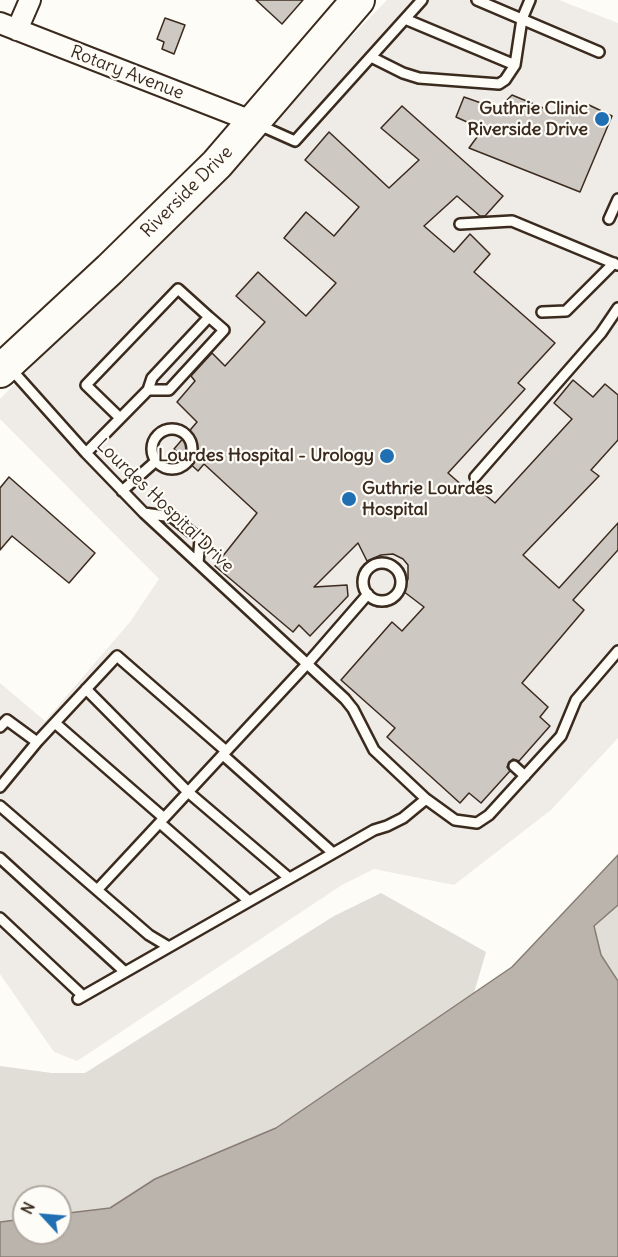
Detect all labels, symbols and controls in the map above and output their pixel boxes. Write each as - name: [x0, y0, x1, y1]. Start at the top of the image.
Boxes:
- street label: Rotary Avenue: [67, 41, 187, 105]
- place label: Guthrie Clinic Riverside Drive: [467, 98, 588, 140]
- marker: Guthrie Clinic Riverside Drive: [593, 110, 611, 128]
- street label: Riverside Drive: [137, 142, 237, 242]
- street label: Lourdes Hospital Drive: [92, 435, 238, 577]
- place label: Lourdes Hospital - Urology: [158, 445, 374, 467]
- marker: Lourdes Hospital - Urology: [378, 447, 396, 465]
- place label: Guthrie Lourdes Hospital: [362, 478, 493, 520]
- marker: Guthrie Lourdes Hospital: [340, 490, 358, 508]
- north arrow: [12, 1185, 72, 1245]
- text: N: [16, 1199, 39, 1217]

